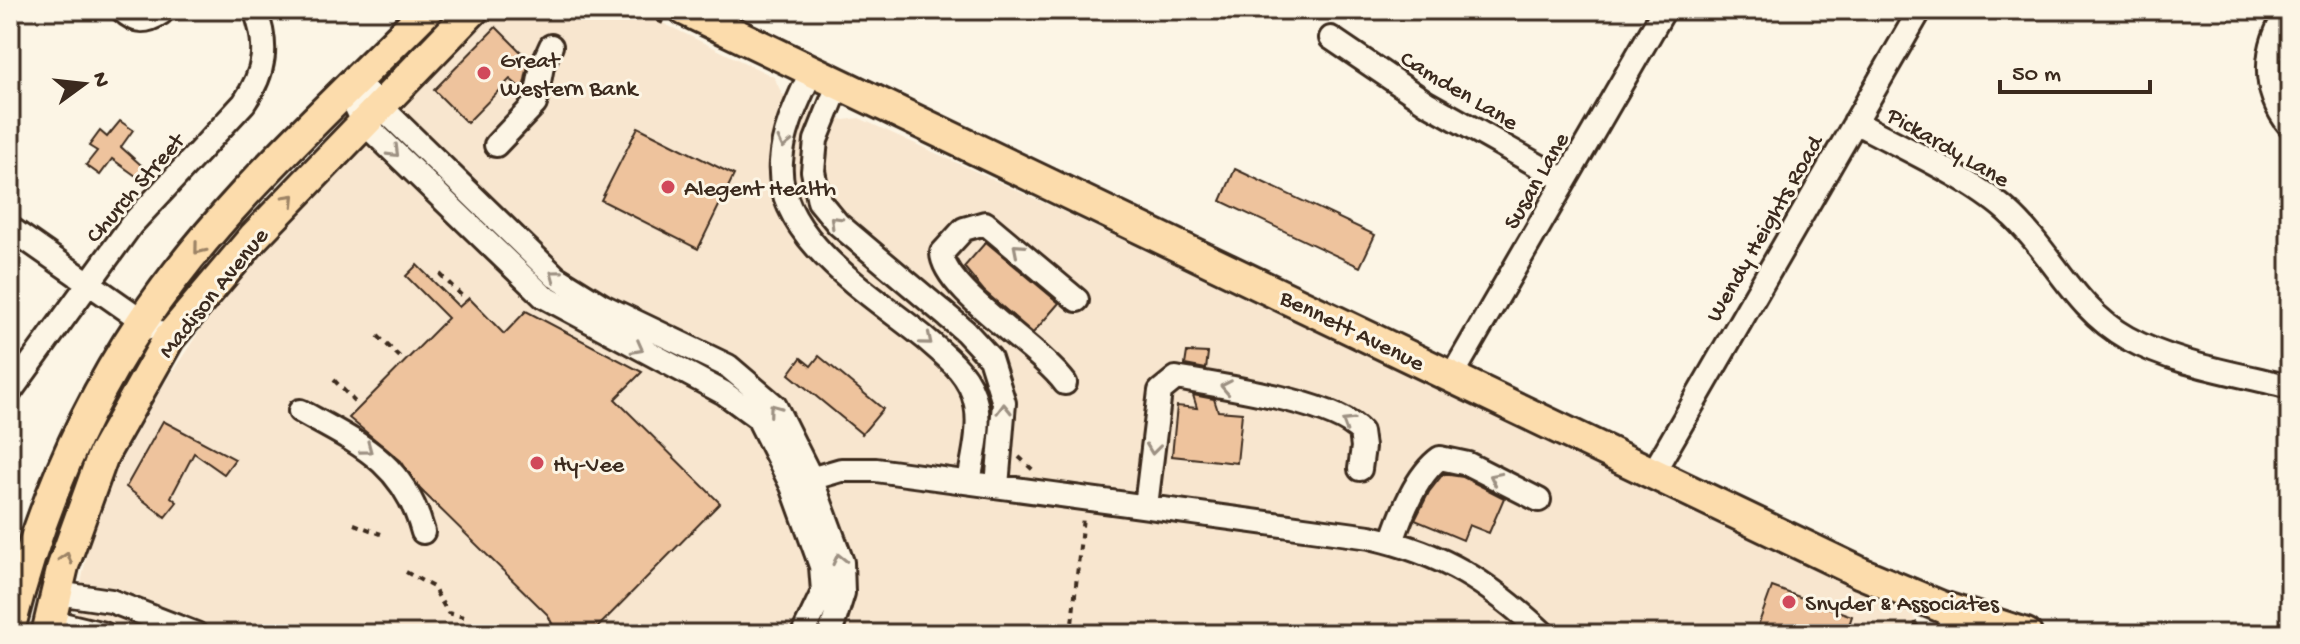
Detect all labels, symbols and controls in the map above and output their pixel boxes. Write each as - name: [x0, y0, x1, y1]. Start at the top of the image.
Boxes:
- north arrow: [44, 44, 124, 124]
- scale bar: [2000, 44, 2150, 94]
- street label: Camden Lane: [1394, 45, 1523, 139]
- place label: Great Western Bank: [500, 48, 639, 105]
- text: 50 m: [2012, 61, 2061, 90]
- marker: Great Western Bank: [475, 64, 493, 82]
- text: N: [85, 70, 114, 90]
- street label: Pickardy Lane: [1880, 102, 2014, 196]
- street label: Church Street: [81, 127, 194, 250]
- street label: Susan Lane: [1499, 127, 1578, 236]
- street label: Wendy Heights Road: [1701, 130, 1832, 328]
- one-way arrow: [776, 135, 793, 149]
- one-way arrow: [385, 142, 399, 157]
- place label: Alegent Health: [684, 176, 836, 205]
- marker: Alegent Health: [659, 178, 677, 196]
- one-way arrow: [280, 194, 294, 209]
- one-way arrow: [830, 216, 845, 230]
- street label: Madison Avenue: [153, 223, 277, 365]
- one-way arrow: [194, 240, 209, 254]
- one-way arrow: [1013, 244, 1028, 258]
- one-way arrow: [549, 270, 564, 284]
- street label: Bennett Avenue: [1274, 284, 1429, 380]
- one-way arrow: [918, 330, 933, 345]
- one-way arrow: [629, 339, 644, 354]
- one-way arrow: [1219, 380, 1233, 397]
- one-way arrow: [995, 402, 1012, 415]
- one-way arrow: [770, 403, 784, 418]
- one-way arrow: [1341, 417, 1356, 432]
- one-way arrow: [358, 440, 373, 454]
- one-way arrow: [1144, 442, 1161, 455]
- place label: Hy-Vee: [553, 452, 625, 481]
- marker: Hy-Vee: [528, 454, 546, 472]
- one-way arrow: [1488, 472, 1503, 487]
- one-way arrow: [56, 552, 72, 566]
- one-way arrow: [831, 552, 848, 566]
- place label: Snyder & Associates: [1805, 591, 2000, 620]
- marker: Snyder & Associates: [1780, 593, 1798, 611]

